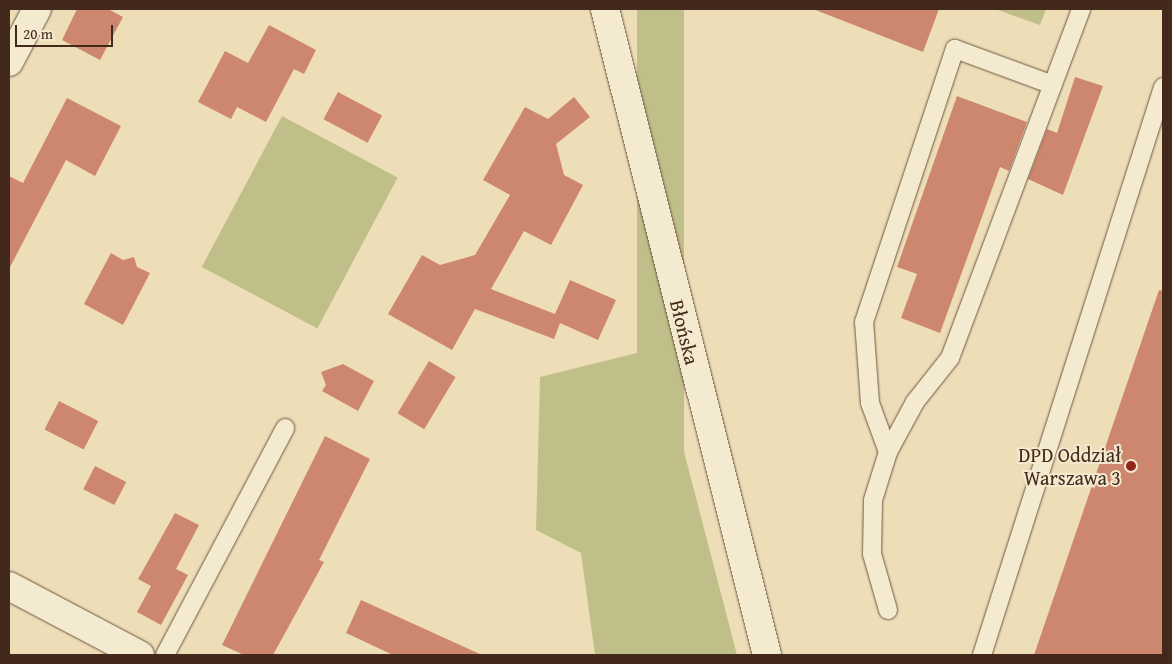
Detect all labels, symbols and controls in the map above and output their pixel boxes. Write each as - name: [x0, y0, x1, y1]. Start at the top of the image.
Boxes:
- scale bar: [18, 15, 115, 47]
- text: 20 m: [23, 23, 53, 44]
- street label: Błońska: [665, 297, 705, 367]
- place label: DPD Oddział Warszawa 3: [1018, 442, 1121, 489]
- marker: DPD Oddział Warszawa 3: [1125, 460, 1137, 472]

